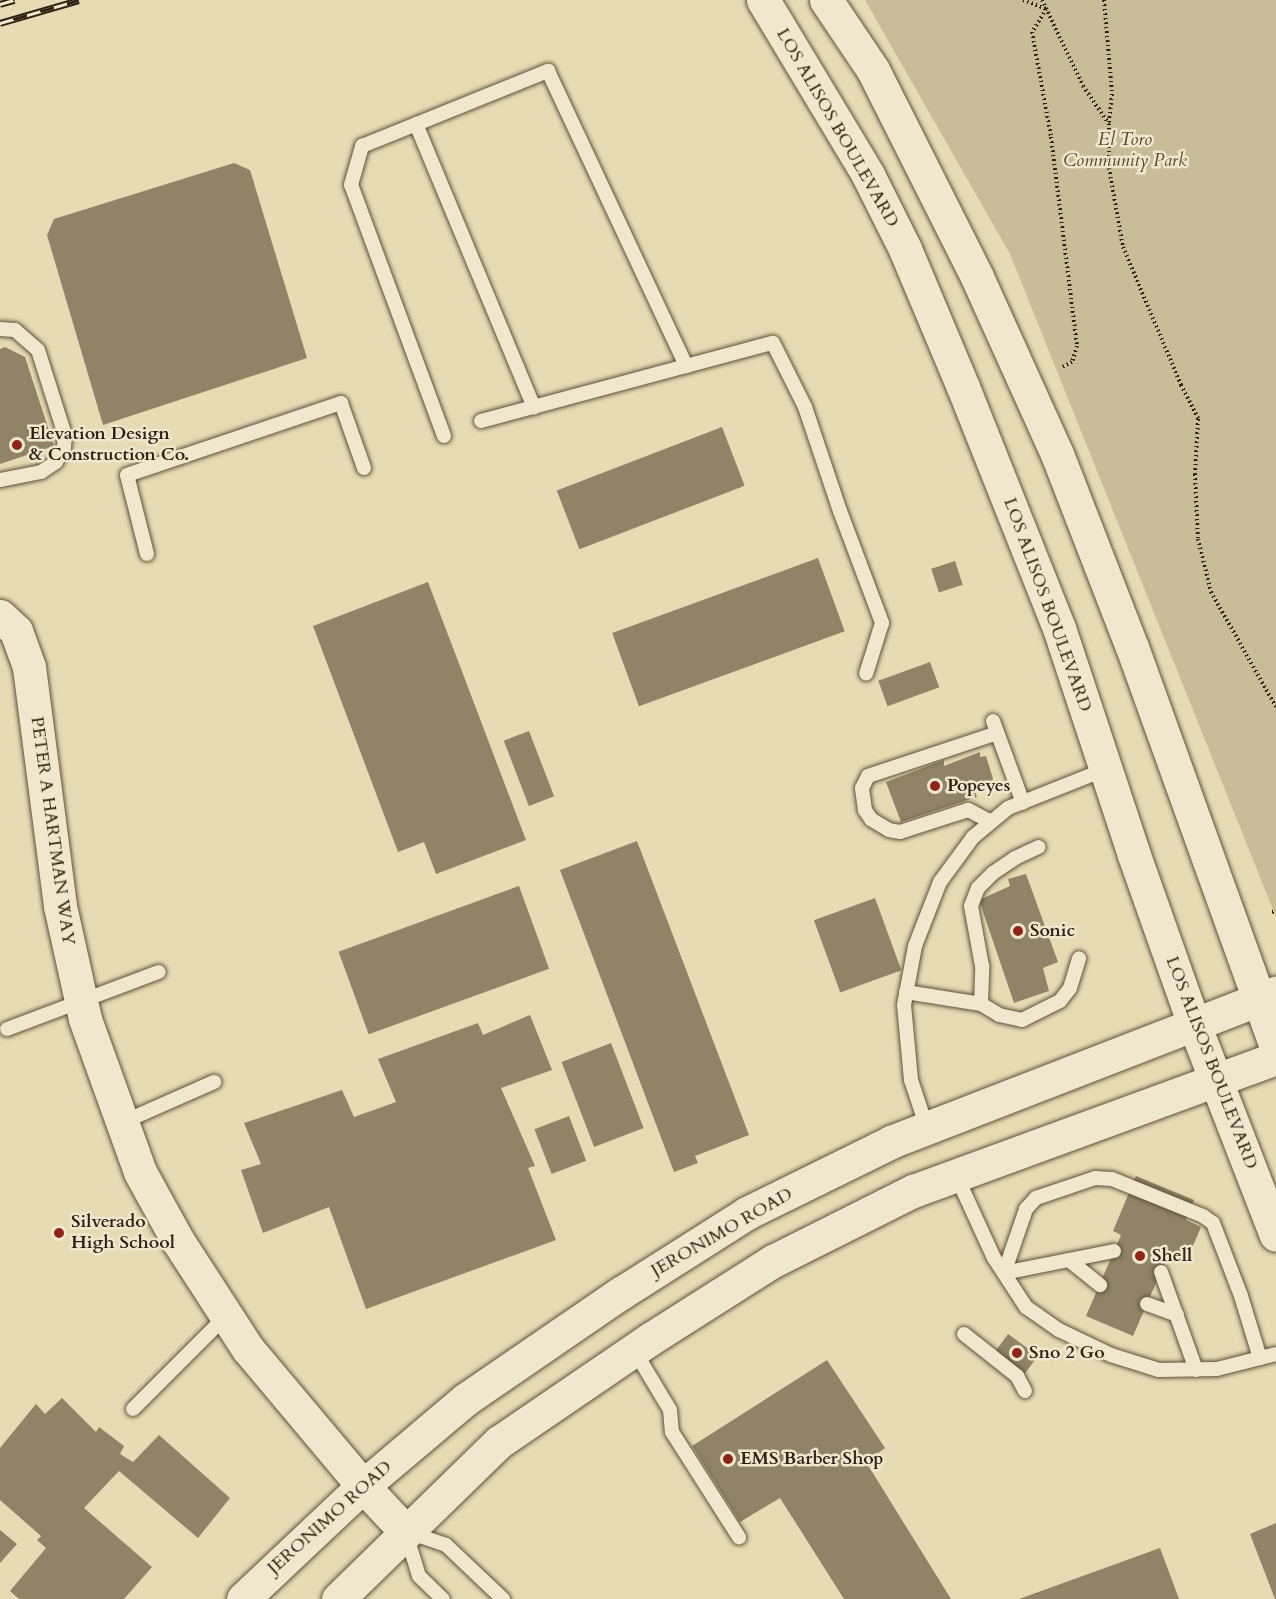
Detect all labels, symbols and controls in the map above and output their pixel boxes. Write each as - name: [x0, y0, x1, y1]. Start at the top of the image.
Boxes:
- street label: LOS ALISOS BOULEVARD: [771, 25, 903, 231]
- park label: El Toro Community Park: [1063, 130, 1187, 172]
- place label: Elevation Design & Construction Co.: [29, 424, 189, 466]
- marker: Elevation Design & Construction Co.: [10, 438, 24, 452]
- street label: LOS ALISOS BOULEVARD: [998, 495, 1096, 715]
- street label: PETER A HARTMAN WAY: [25, 715, 79, 947]
- place label: Popeyes: [947, 775, 1010, 797]
- marker: Popeyes: [928, 779, 942, 793]
- place label: Sonic: [1030, 920, 1075, 942]
- marker: Sonic: [1011, 924, 1025, 938]
- street label: LOS ALISOS BOULEVARD: [1160, 954, 1262, 1172]
- street label: JERONIMO ROAD: [648, 1184, 796, 1282]
- place label: Silverado High School: [71, 1212, 175, 1254]
- marker: Silverado High School: [52, 1226, 66, 1240]
- place label: Shell: [1152, 1245, 1192, 1267]
- marker: Shell: [1133, 1249, 1147, 1263]
- place label: Sno 2 Go: [1029, 1342, 1105, 1364]
- marker: Sno 2 Go: [1010, 1346, 1024, 1360]
- place label: EMS Barber Shop: [740, 1448, 884, 1470]
- marker: EMS Barber Shop: [721, 1452, 735, 1466]
- street label: JERONIMO ROAD: [263, 1457, 397, 1579]

